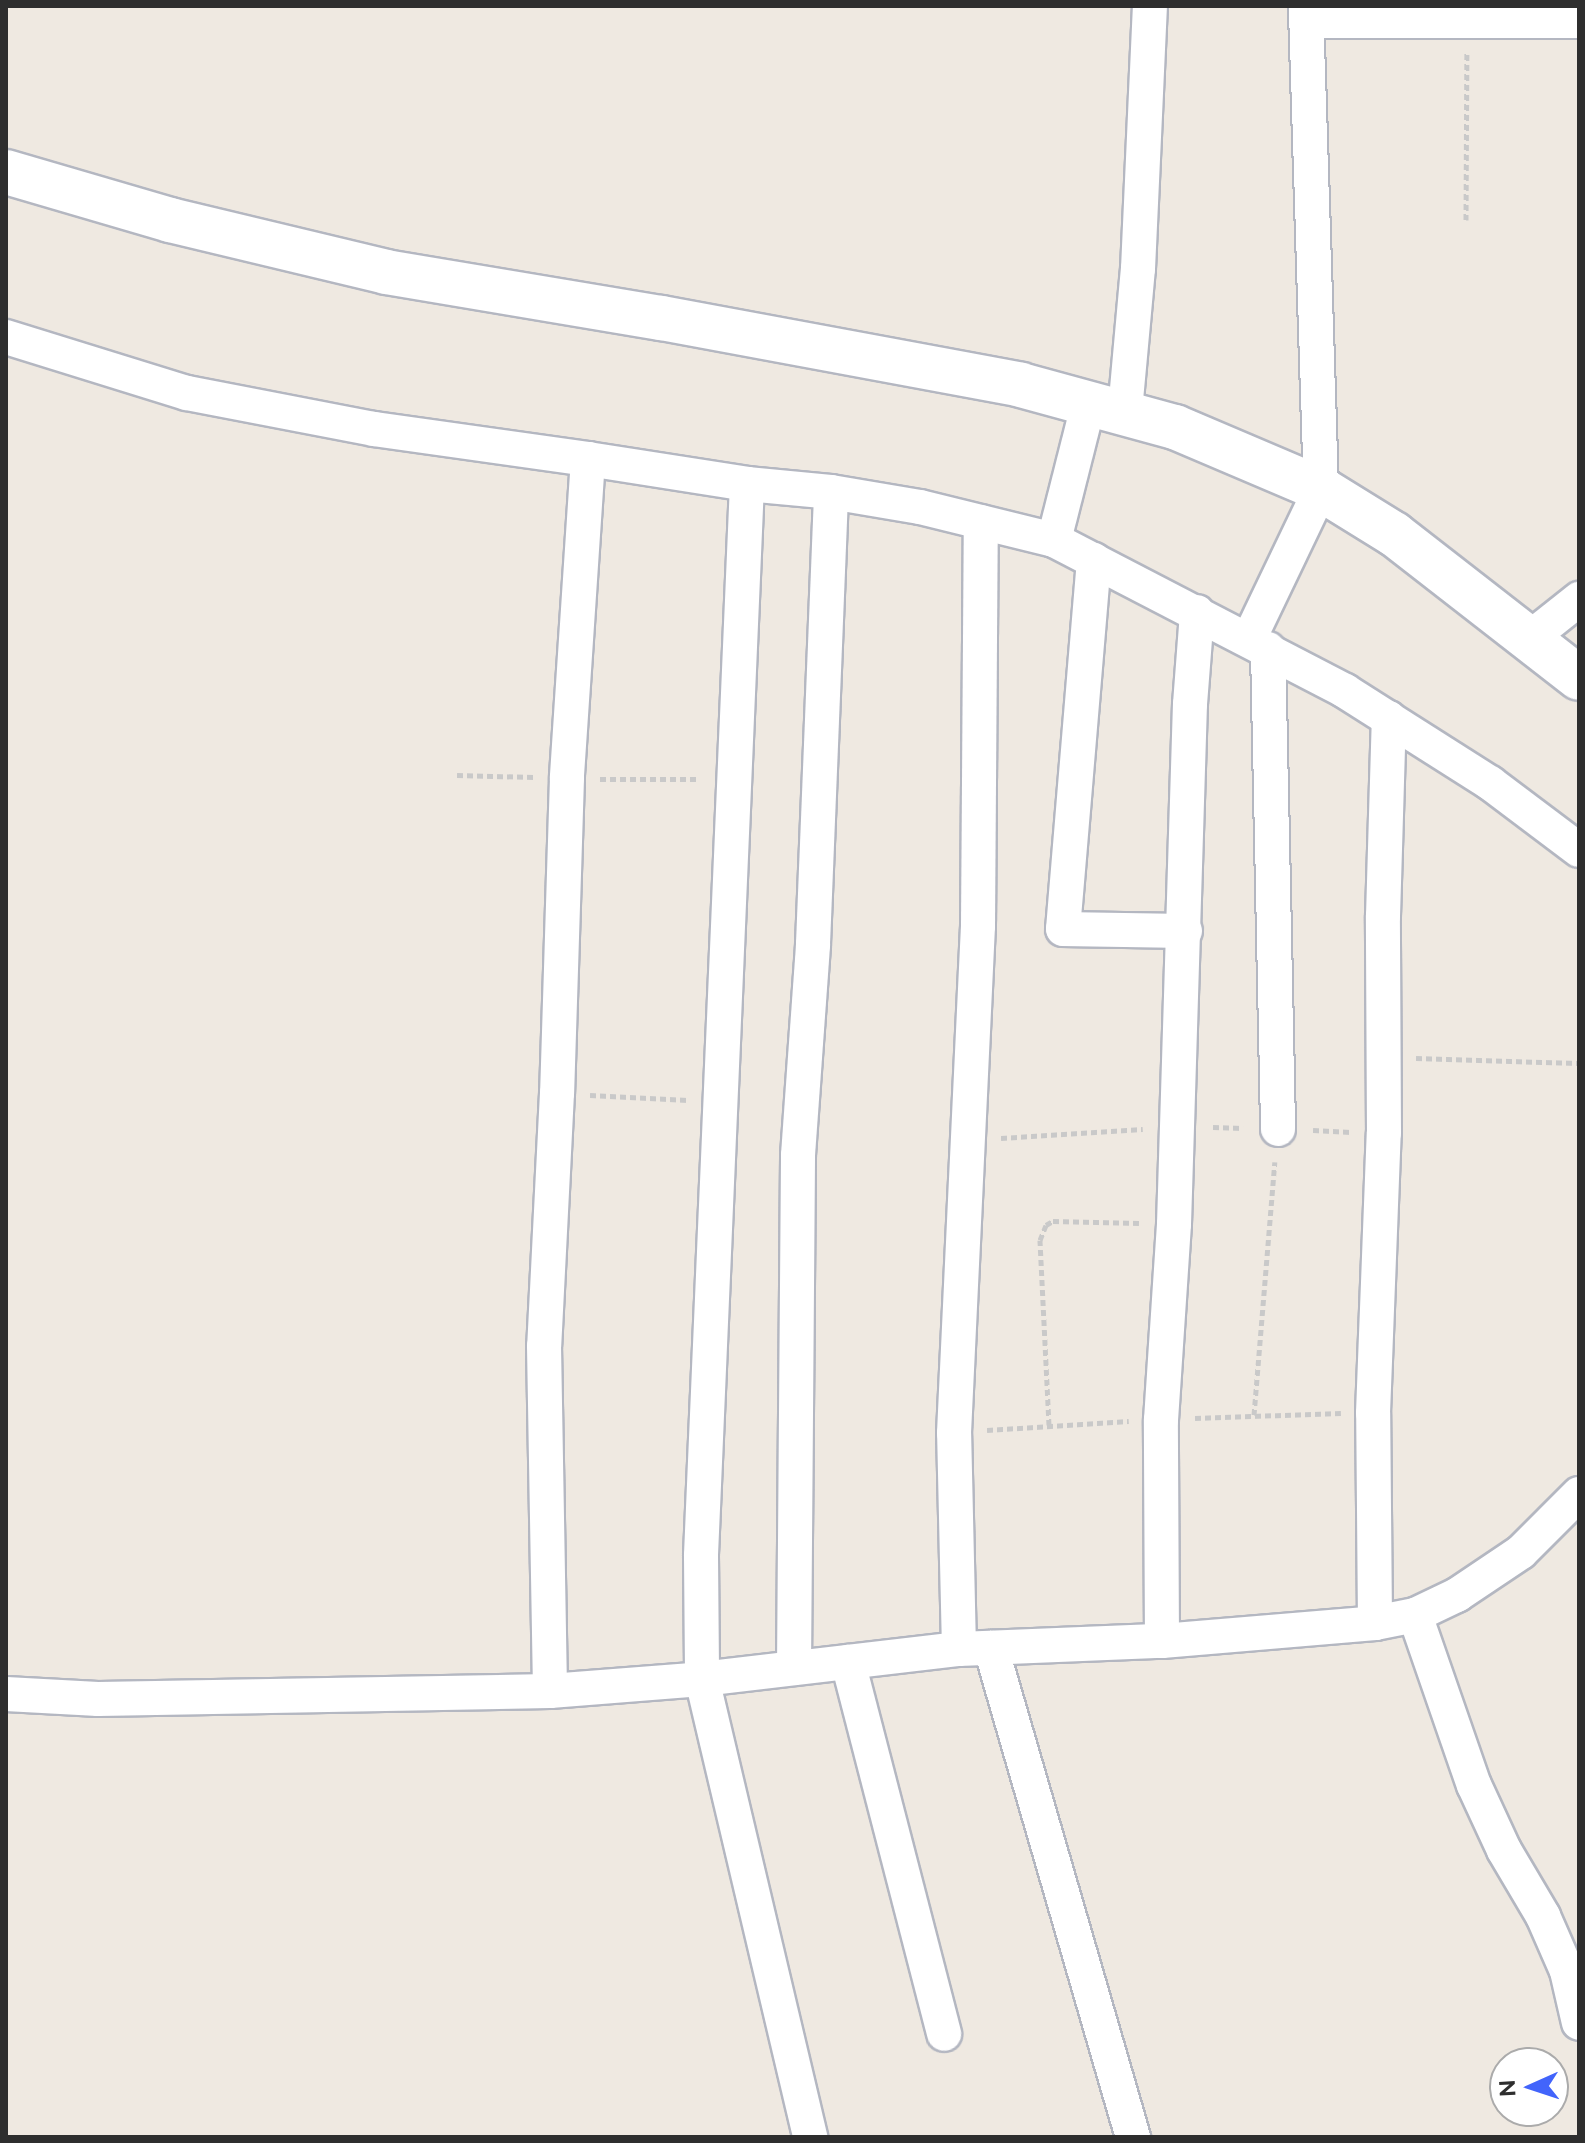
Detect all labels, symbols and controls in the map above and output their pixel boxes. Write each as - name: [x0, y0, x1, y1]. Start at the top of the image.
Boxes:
- north arrow: [1489, 2047, 1569, 2127]
- text: N: [1494, 2079, 1520, 2097]

